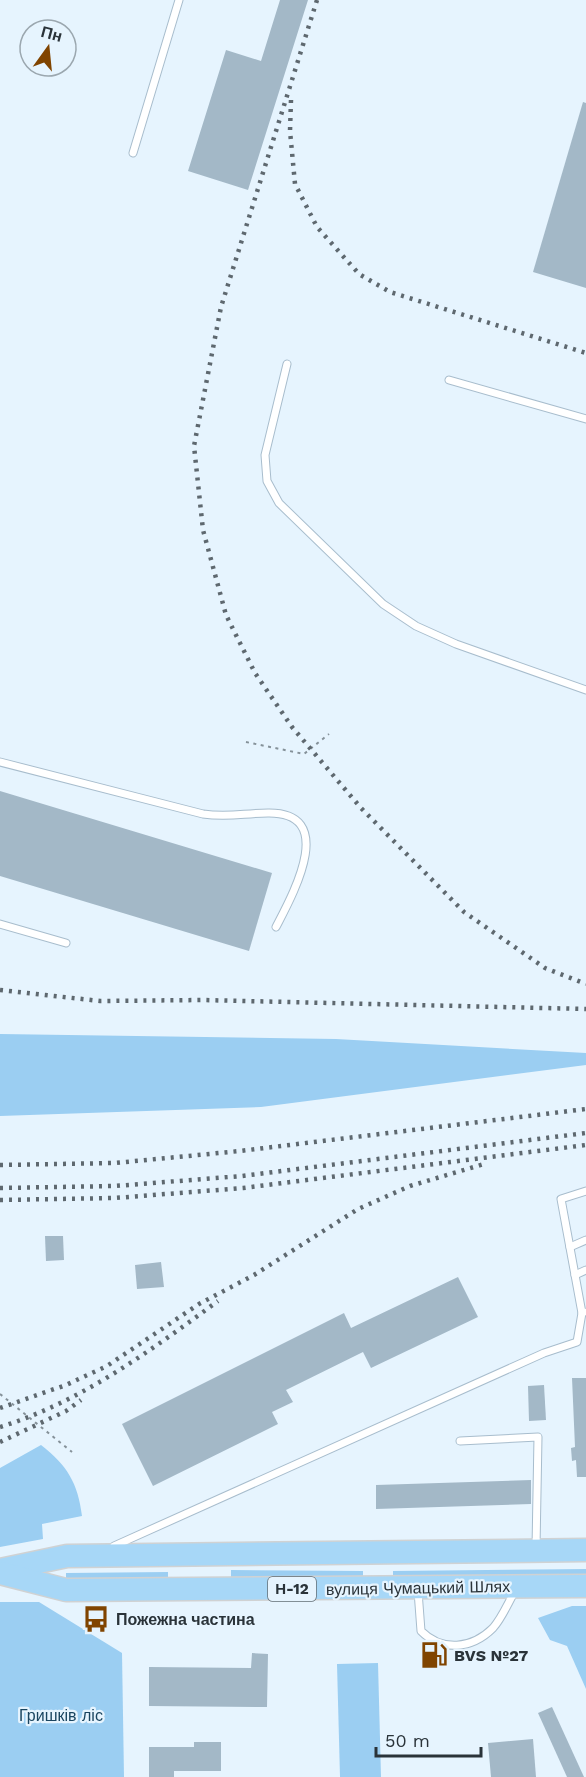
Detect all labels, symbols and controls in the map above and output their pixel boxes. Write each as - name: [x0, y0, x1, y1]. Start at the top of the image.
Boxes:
- north arrow: [18, 18, 78, 78]
- text: Пн: [39, 22, 64, 46]
- road number: Н-12: [268, 1577, 316, 1601]
- street label: вулиця Чумацький Шлях: [326, 1577, 510, 1599]
- bus stop icon: Пожежна частина: [81, 1604, 111, 1634]
- place label: Пожежна частина: [116, 1610, 255, 1629]
- fuel station icon: BVS №27: [419, 1640, 449, 1670]
- place label: BVS №27: [454, 1646, 528, 1665]
- park label: Гришків ліс: [19, 1706, 103, 1725]
- scale bar: [376, 1720, 481, 1758]
- text: 50 m: [385, 1730, 430, 1751]

